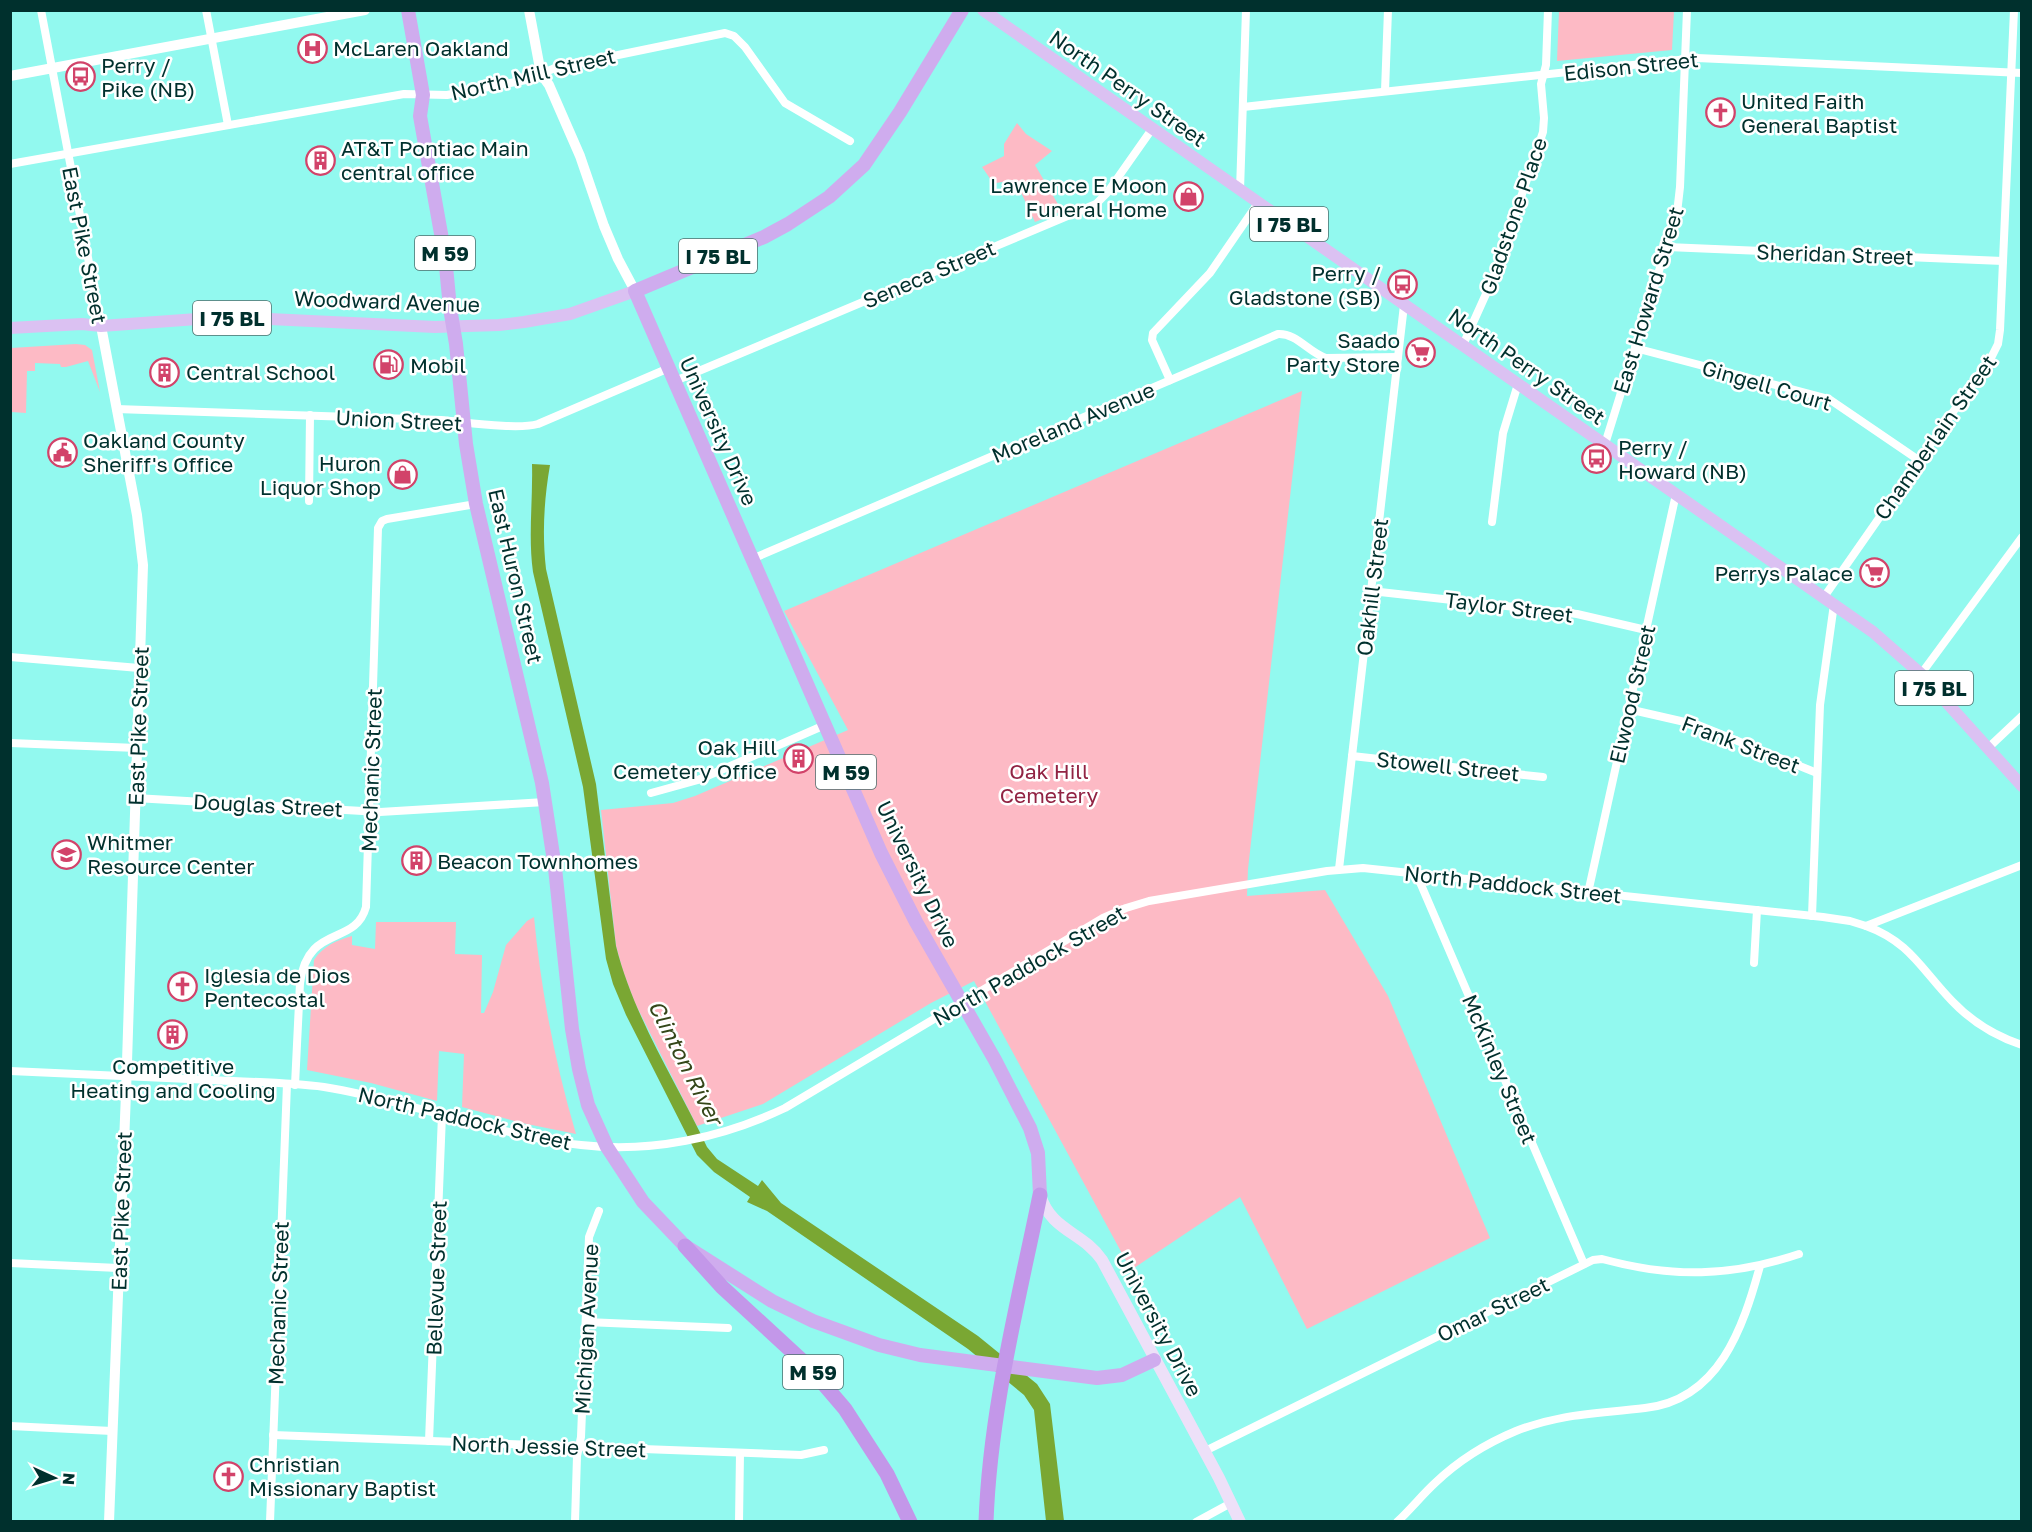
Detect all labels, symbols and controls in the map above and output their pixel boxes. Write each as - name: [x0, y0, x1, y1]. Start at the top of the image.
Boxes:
- street label: North Perry Street: [1045, 24, 1211, 152]
- hospital icon: McLaren Oakland: [296, 32, 328, 64]
- place label: McLaren Oakland: [333, 35, 509, 61]
- street label: North Mill Street: [448, 42, 618, 106]
- street label: Edison Street: [1562, 46, 1700, 86]
- place label: Perry / Pike (NB): [101, 52, 195, 102]
- bus stop icon: Perry / Pike (NB): [64, 61, 96, 93]
- place label: United Faith General Baptist: [1741, 88, 1897, 138]
- church icon: United Faith General Baptist: [1704, 97, 1736, 129]
- street label: Gladstone Place: [1474, 134, 1552, 298]
- place label: AT&T Pontiac Main central office: [341, 135, 529, 185]
- building icon: AT&T Pontiac Main central office: [304, 144, 336, 176]
- street label: East Pike Street: [57, 164, 113, 326]
- place label: Lawrence E Moon Funeral Home: [990, 172, 1167, 222]
- shop icon: Lawrence E Moon Funeral Home: [1172, 181, 1204, 213]
- street label: East Howard Street: [1607, 203, 1689, 397]
- road number: I 75 BL: [1250, 207, 1328, 241]
- street label: Seneca Street: [859, 234, 999, 314]
- road number: M 59: [415, 236, 475, 270]
- street label: Sheridan Street: [1756, 238, 1914, 270]
- road number: I 75 BL: [679, 239, 757, 273]
- place label: Perry / Gladstone (SB): [1229, 260, 1381, 310]
- bus stop icon: Perry / Gladstone (SB): [1386, 269, 1418, 301]
- street label: Woodward Avenue: [294, 285, 480, 317]
- road number: I 75 BL: [193, 301, 271, 335]
- street label: North Perry Street: [1444, 302, 1610, 430]
- place label: Saado Party Store: [1286, 327, 1400, 377]
- supermarket icon: Saado Party Store: [1405, 336, 1437, 368]
- fuel station icon: Mobil: [373, 349, 405, 381]
- street label: Chamberlain Street: [1868, 349, 2002, 525]
- place label: Mobil: [410, 352, 466, 378]
- street label: University Drive: [675, 353, 763, 509]
- street label: Gingell Court: [1699, 354, 1835, 416]
- building icon: Central School: [149, 356, 181, 388]
- place label: Central School: [186, 359, 335, 385]
- street label: Moreland Avenue: [988, 376, 1158, 468]
- street label: Union Street: [335, 404, 463, 436]
- place label: Oakland County Sheriff's Office: [83, 427, 245, 477]
- place label: Perry / Howard (NB): [1618, 434, 1747, 484]
- public building icon: Oakland County Sheriff's Office: [46, 436, 78, 468]
- bus stop icon: Perry / Howard (NB): [1581, 443, 1613, 475]
- place label: Huron Liquor Shop: [260, 450, 381, 500]
- shop icon: Huron Liquor Shop: [386, 459, 418, 491]
- street label: East Huron Street: [483, 486, 549, 666]
- street label: Oakhill Street: [1351, 517, 1393, 657]
- supermarket icon: Perrys Palace: [1858, 557, 1890, 589]
- place label: Perrys Palace: [1715, 560, 1853, 586]
- street label: Taylor Street: [1443, 586, 1575, 628]
- street label: Elwood Street: [1603, 622, 1661, 766]
- street label: East Pike Street: [122, 646, 154, 806]
- road number: I 75 BL: [1895, 671, 1973, 705]
- street label: Mechanic Street: [355, 688, 387, 852]
- street label: Frank Street: [1678, 710, 1804, 778]
- place label: Oak Hill Cemetery Office: [613, 734, 777, 784]
- building icon: Oak Hill Cemetery Office: [782, 743, 814, 775]
- street label: Stowell Street: [1375, 746, 1521, 786]
- road number: M 59: [816, 755, 876, 789]
- park label: Oak Hill Cemetery: [1000, 758, 1098, 808]
- street label: Douglas Street: [192, 788, 344, 822]
- street label: University Drive: [871, 796, 965, 952]
- place label: Whitmer Resource Center: [87, 829, 254, 879]
- school or university icon: Whitmer Resource Center: [50, 838, 82, 870]
- building icon: Beacon Townhomes: [400, 845, 432, 877]
- place label: Beacon Townhomes: [437, 848, 638, 874]
- street label: North Paddock Street: [1403, 860, 1623, 908]
- street label: North Paddock Street: [928, 899, 1130, 1031]
- place label: Iglesia de Dios Pentecostal: [204, 962, 350, 1012]
- church icon: Iglesia de Dios Pentecostal: [167, 971, 199, 1003]
- street label: McKinley Street: [1457, 990, 1543, 1148]
- water label: Clinton River: [643, 995, 731, 1132]
- building icon: Competitive Heating and Cooling: [157, 1019, 189, 1051]
- place label: Competitive Heating and Cooling: [70, 1053, 276, 1103]
- street label: North Paddock Street: [356, 1081, 574, 1155]
- street label: East Pike Street: [105, 1131, 137, 1291]
- street label: Bellevue Street: [420, 1200, 452, 1356]
- street label: Mechanic Street: [262, 1221, 294, 1385]
- street label: Michigan Avenue: [569, 1243, 603, 1415]
- street label: University Drive: [1110, 1247, 1208, 1401]
- street label: Omar Street: [1433, 1271, 1553, 1347]
- road number: M 59: [783, 1355, 843, 1389]
- street label: North Jessie Street: [451, 1430, 647, 1462]
- north arrow: [24, 1448, 84, 1508]
- place label: Christian Missionary Baptist: [249, 1451, 436, 1501]
- church icon: Christian Missionary Baptist: [212, 1460, 244, 1492]
- text: N: [59, 1472, 79, 1486]

